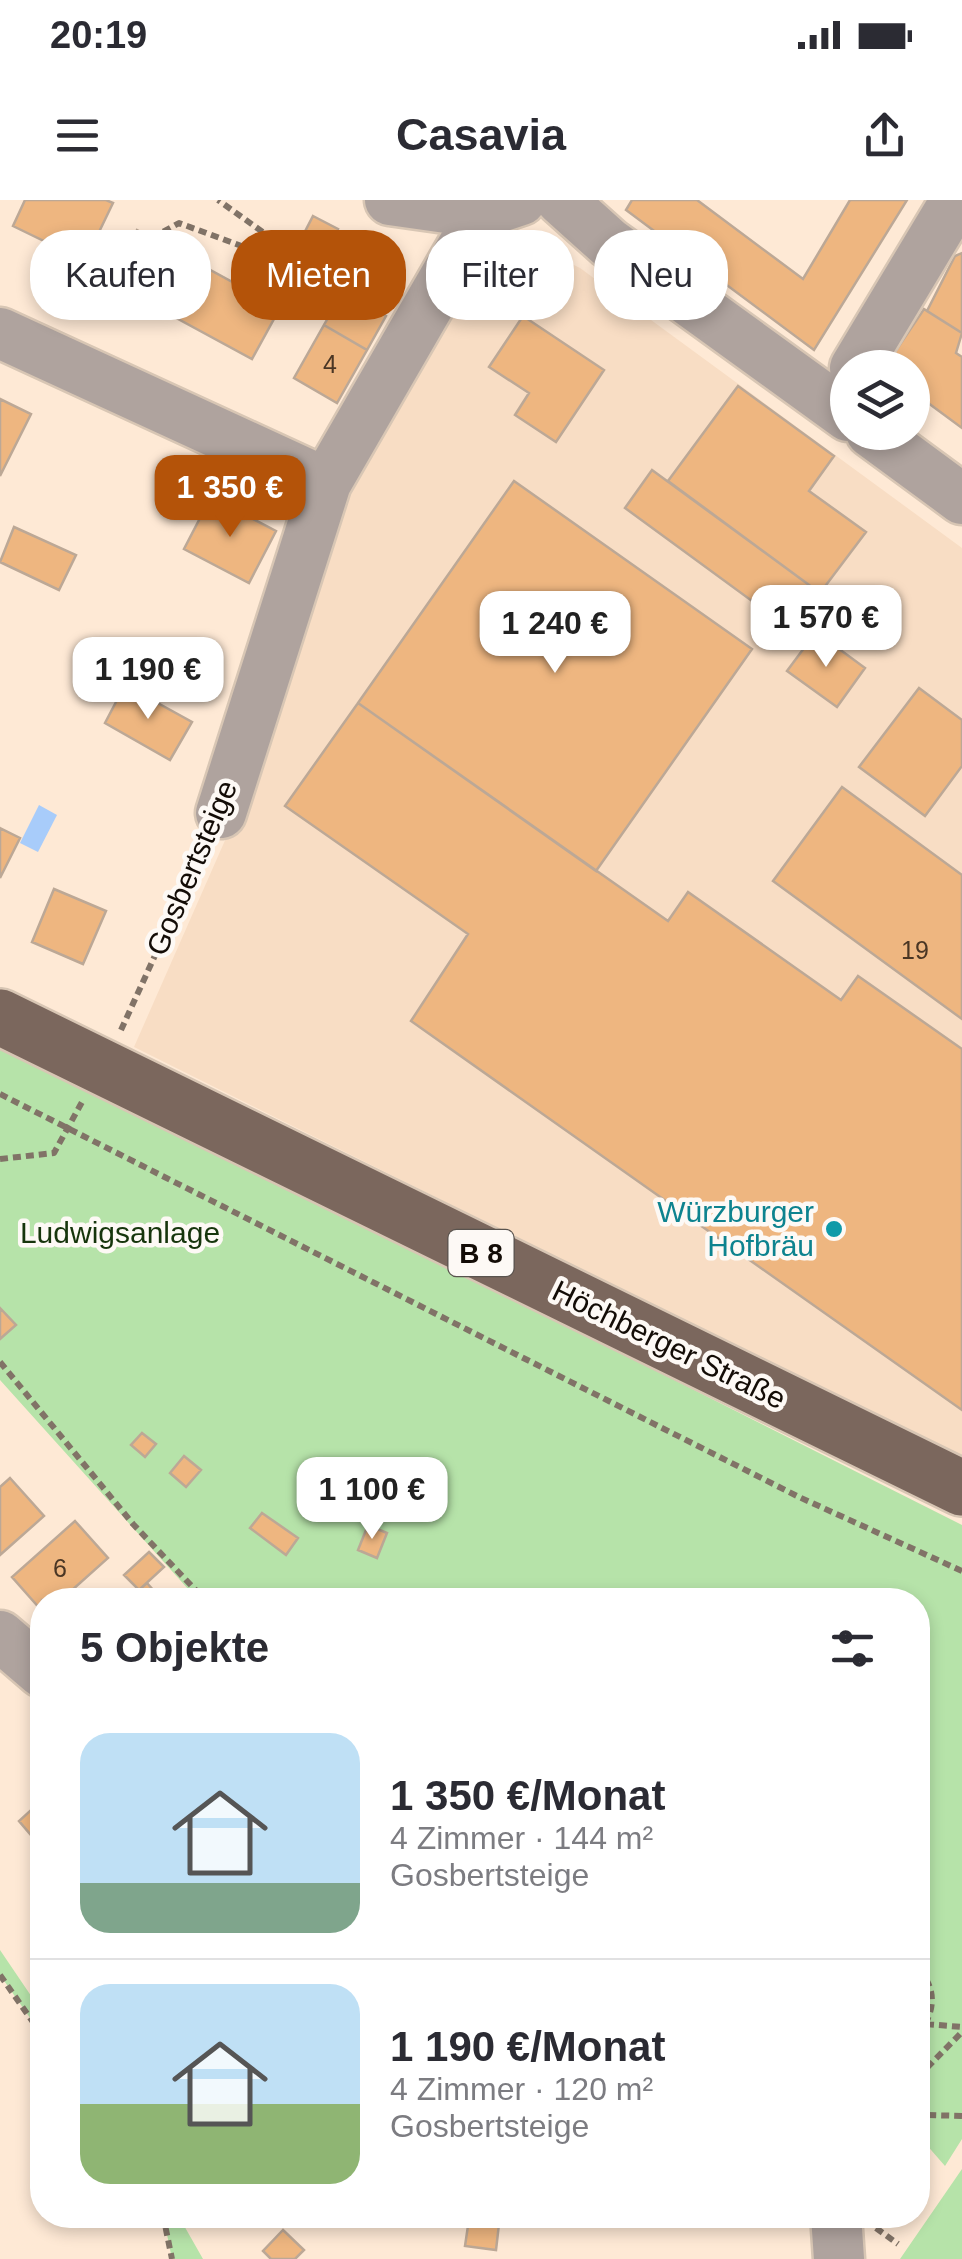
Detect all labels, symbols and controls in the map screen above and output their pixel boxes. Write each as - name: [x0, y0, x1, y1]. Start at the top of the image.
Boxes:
- text: 20:19: [50, 14, 147, 56]
- icon: menu: [50, 108, 105, 163]
- icon: share: [857, 108, 912, 163]
- text: Casavia: [396, 109, 566, 160]
- chip: Kaufen: [30, 230, 211, 320]
- chip: Mieten: [231, 230, 406, 320]
- chip: Filter: [426, 230, 574, 320]
- chip: Neu: [594, 230, 728, 320]
- house number: 4: [323, 350, 337, 378]
- map controls: [830, 350, 930, 450]
- button: layers: [830, 350, 930, 450]
- pin: 1 350 €: [138, 455, 322, 540]
- text: 1 350 €: [177, 469, 283, 505]
- pin: 1 570 €: [734, 585, 918, 670]
- pin: 1 240 €: [463, 591, 647, 676]
- text: 1 570 €: [773, 599, 879, 635]
- text: 1 240 €: [502, 605, 608, 641]
- pin: 1 190 €: [56, 637, 240, 722]
- text: 1 190 €: [95, 651, 201, 687]
- street label: Gosbertsteige: [140, 775, 243, 960]
- house number: 19: [901, 936, 929, 964]
- place label: Würzburger Hofbräu: [657, 1195, 814, 1262]
- park label: Ludwigsanlage: [20, 1216, 220, 1249]
- marker: Würzburger Hofbräu: [823, 1218, 845, 1240]
- road number: B 8: [448, 1230, 514, 1276]
- street label: Höchberger Straße: [547, 1274, 791, 1415]
- pin: 1 100 €: [280, 1457, 464, 1542]
- text: 1 100 €: [319, 1471, 425, 1507]
- house number: 6: [53, 1554, 67, 1582]
- icon: filters: [825, 1621, 880, 1676]
- text: 5 Objekte: [80, 1624, 269, 1671]
- text: 1 350 €/Monat: [390, 1772, 665, 1819]
- icon: home: [160, 1773, 280, 1893]
- text: 4 Zimmer · 144 m²: [390, 1820, 653, 1856]
- text: Gosbertsteige: [390, 1857, 589, 1893]
- text: 1 190 €/Monat: [390, 2023, 665, 2070]
- icon: home: [160, 2024, 280, 2144]
- text: 4 Zimmer · 120 m²: [390, 2071, 653, 2107]
- text: Gosbertsteige: [390, 2108, 589, 2144]

